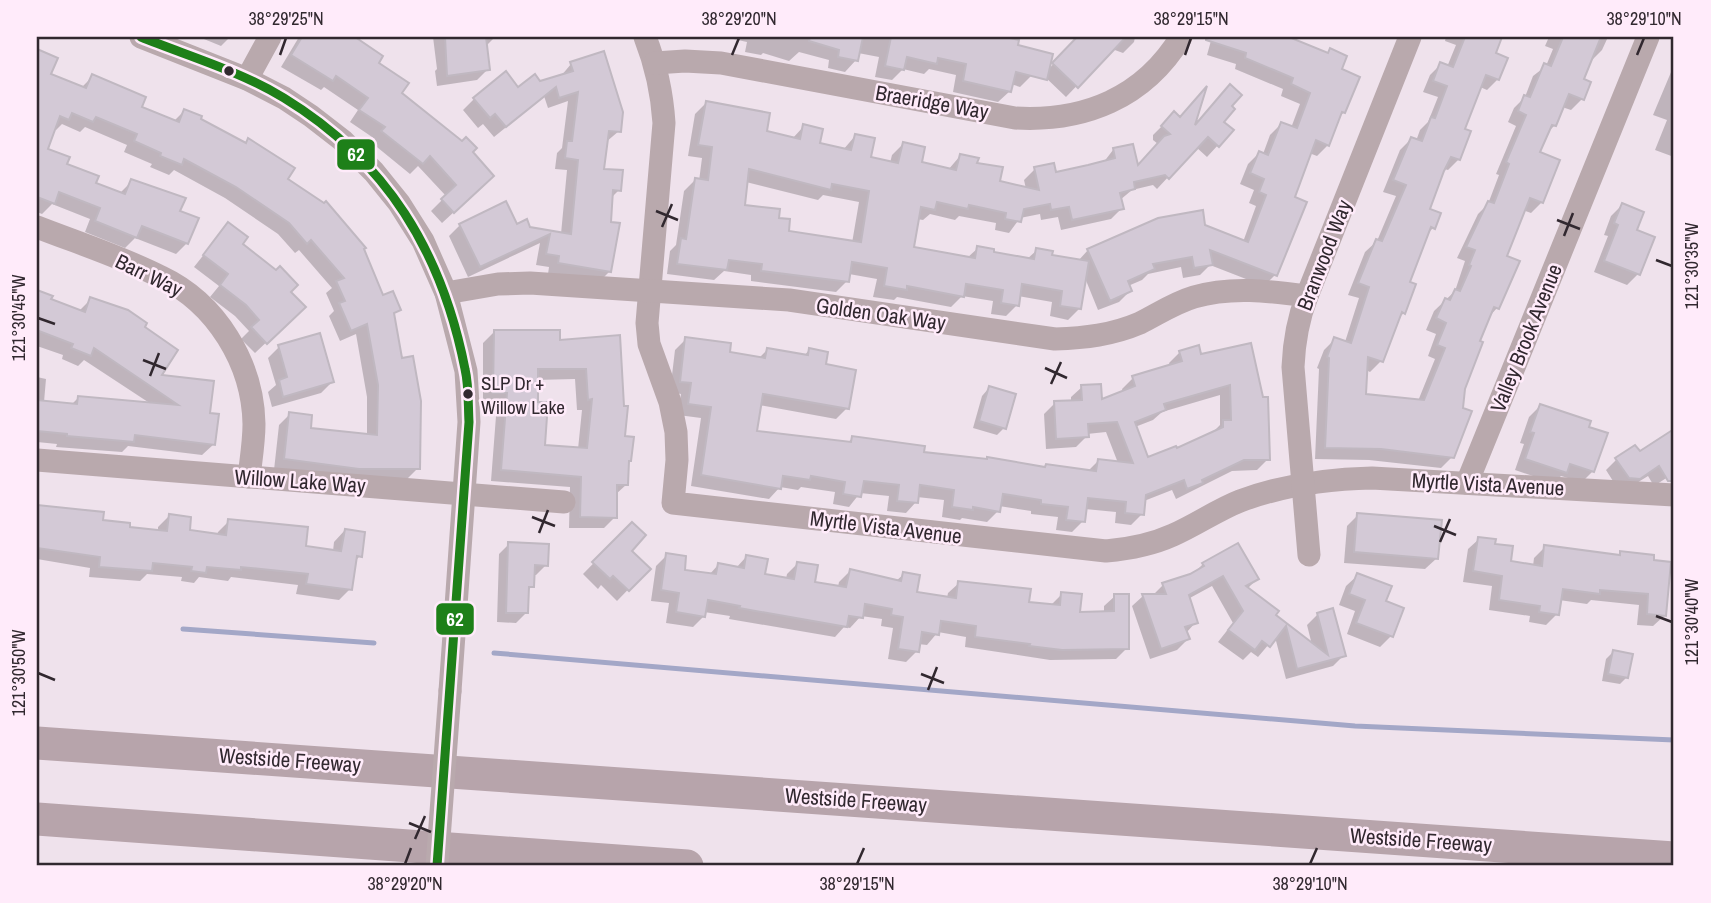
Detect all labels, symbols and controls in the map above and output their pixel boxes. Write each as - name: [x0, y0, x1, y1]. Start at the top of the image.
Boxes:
- text: 38°29'25"N: [248, 6, 324, 31]
- text: 38°29'20"N: [701, 6, 777, 31]
- text: 38°29'15"N: [1153, 6, 1229, 31]
- text: 38°29'10"N: [1606, 6, 1682, 31]
- unlabelled marker: [222, 64, 236, 78]
- street label: Braeridge Way: [873, 78, 991, 126]
- line badge: 62: [336, 138, 376, 171]
- text: 62: [347, 141, 365, 167]
- street label: Branwood Way: [1290, 195, 1358, 314]
- text: 121°30'35"W: [1679, 223, 1704, 309]
- street label: Barr Way: [111, 246, 188, 304]
- street label: Valley Brook Avenue: [1483, 260, 1569, 416]
- text: 121°30'45"W: [6, 275, 31, 361]
- street label: Golden Oak Way: [814, 291, 948, 337]
- place label: SLP Dr + Willow Lake: [481, 370, 565, 420]
- marker: SLP Dr + Willow Lake: [461, 387, 475, 401]
- street label: Willow Lake Way: [233, 462, 367, 500]
- street label: Myrtle Vista Avenue: [1411, 466, 1565, 502]
- street label: Myrtle Vista Avenue: [809, 503, 963, 551]
- text: 121°30'40"W: [1679, 579, 1704, 665]
- line badge: 62: [435, 602, 475, 636]
- text: 62: [446, 606, 464, 632]
- text: 121°30'50"W: [6, 630, 31, 716]
- street label: Westside Freeway: [218, 741, 362, 779]
- street label: Westside Freeway: [784, 781, 928, 819]
- street label: Westside Freeway: [1349, 821, 1493, 859]
- text: 38°29'20"N: [367, 871, 443, 896]
- text: 38°29'15"N: [819, 871, 895, 896]
- text: 38°29'10"N: [1272, 871, 1348, 896]

